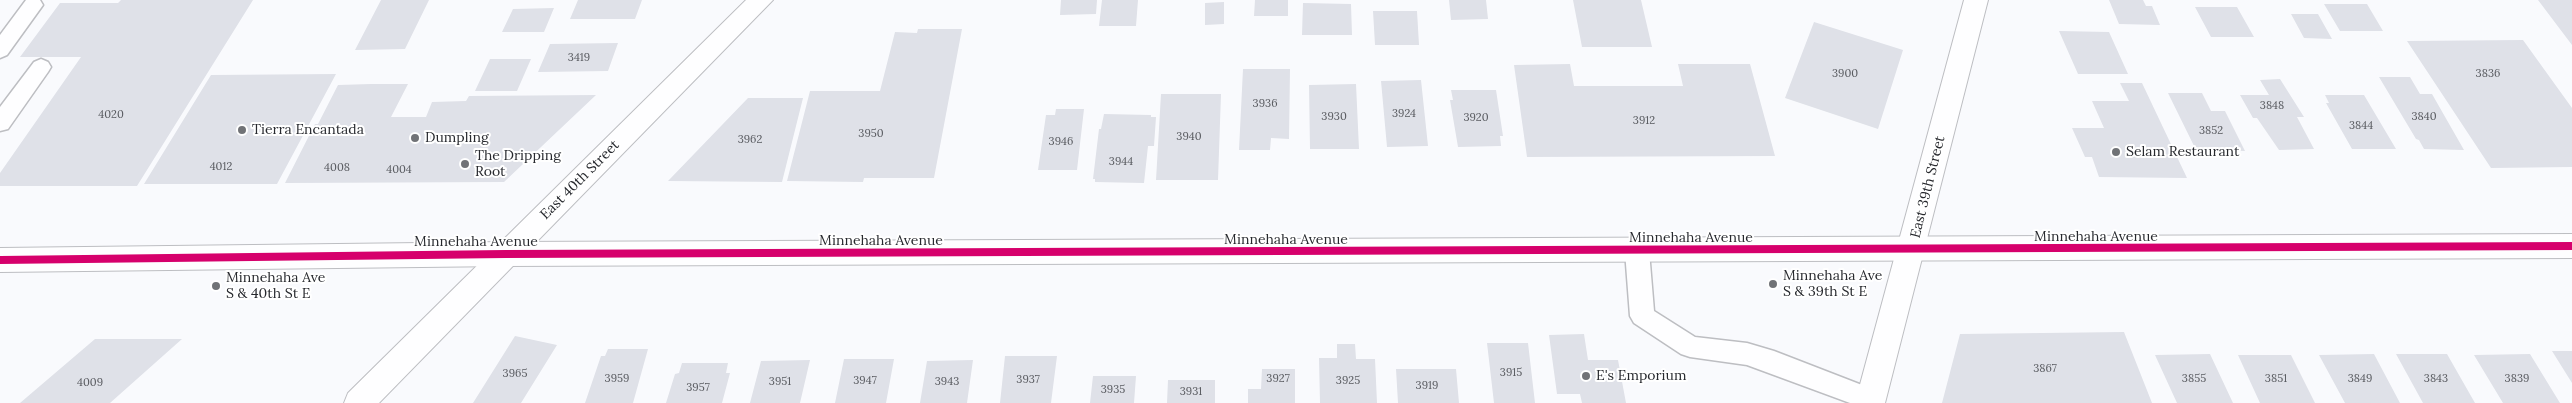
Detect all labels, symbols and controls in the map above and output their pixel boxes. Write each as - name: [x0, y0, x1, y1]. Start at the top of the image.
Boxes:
- house number: 3419: [568, 51, 590, 65]
- house number: 3900: [1832, 67, 1858, 81]
- house number: 3836: [2476, 67, 2500, 81]
- house number: 3936: [1253, 97, 1277, 111]
- house number: 3848: [2260, 99, 2284, 113]
- house number: 3924: [1392, 107, 1416, 121]
- house number: 4020: [98, 108, 124, 122]
- house number: 3930: [1321, 110, 1347, 124]
- house number: 3840: [2411, 110, 2437, 124]
- house number: 3920: [1463, 111, 1489, 125]
- house number: 3912: [1633, 114, 1655, 128]
- house number: 3844: [2349, 119, 2373, 133]
- place label: Tierra Encantada: [252, 122, 364, 138]
- marker: Tierra Encantada: [236, 124, 248, 136]
- house number: 3852: [2199, 124, 2223, 138]
- house number: 3950: [858, 127, 884, 141]
- place label: Dumpling: [425, 130, 489, 146]
- house number: 3940: [1176, 130, 1202, 144]
- marker: Dumpling: [409, 132, 421, 144]
- house number: 3962: [738, 133, 762, 147]
- street label: East 39th Street: [1907, 134, 1949, 240]
- house number: 3946: [1049, 135, 1073, 149]
- street label: East 40th Street: [537, 137, 623, 223]
- place label: Selam Restaurant: [2126, 144, 2239, 160]
- marker: Selam Restaurant: [2110, 146, 2122, 158]
- place label: The Dripping Root: [475, 148, 561, 180]
- house number: 3944: [1109, 155, 1133, 169]
- marker: The Dripping Root: [459, 158, 471, 170]
- house number: 4012: [210, 160, 232, 174]
- house number: 4008: [324, 161, 350, 175]
- house number: 4004: [386, 163, 412, 177]
- street label: Minnehaha Avenue: [2034, 229, 2158, 245]
- street label: Minnehaha Avenue: [1629, 230, 1753, 246]
- street label: Minnehaha Avenue: [1224, 232, 1348, 248]
- street label: Minnehaha Avenue: [819, 233, 943, 249]
- street label: Minnehaha Avenue: [414, 234, 538, 250]
- place label: Minnehaha Ave S & 39th St E: [1783, 268, 1882, 300]
- place label: Minnehaha Ave S & 40th St E: [226, 270, 325, 302]
- marker: Minnehaha Ave S & 39th St E: [1767, 278, 1779, 290]
- marker: Minnehaha Ave S & 40th St E: [210, 280, 222, 292]
- house number: 3867: [2033, 362, 2057, 376]
- house number: 3915: [1500, 366, 1522, 380]
- house number: 3965: [503, 367, 527, 381]
- place label: E's Emporium: [1596, 368, 1686, 384]
- marker: E's Emporium: [1580, 370, 1592, 382]
- house number: 3959: [605, 372, 629, 386]
- house number: 3927: [1266, 372, 1290, 386]
- house number: 3855: [2182, 372, 2206, 386]
- house number: 3851: [2265, 372, 2287, 386]
- house number: 3849: [2348, 372, 2372, 386]
- house number: 3843: [2424, 372, 2448, 386]
- house number: 3839: [2505, 372, 2529, 386]
- house number: 3937: [1016, 373, 1040, 387]
- house number: 3947: [853, 374, 877, 388]
- house number: 3925: [1336, 374, 1360, 388]
- house number: 3951: [769, 375, 791, 389]
- house number: 3943: [935, 375, 959, 389]
- house number: 4009: [77, 376, 103, 390]
- house number: 3919: [1416, 379, 1438, 393]
- house number: 3957: [686, 381, 710, 395]
- house number: 3935: [1101, 383, 1125, 397]
- house number: 3931: [1180, 385, 1202, 399]

